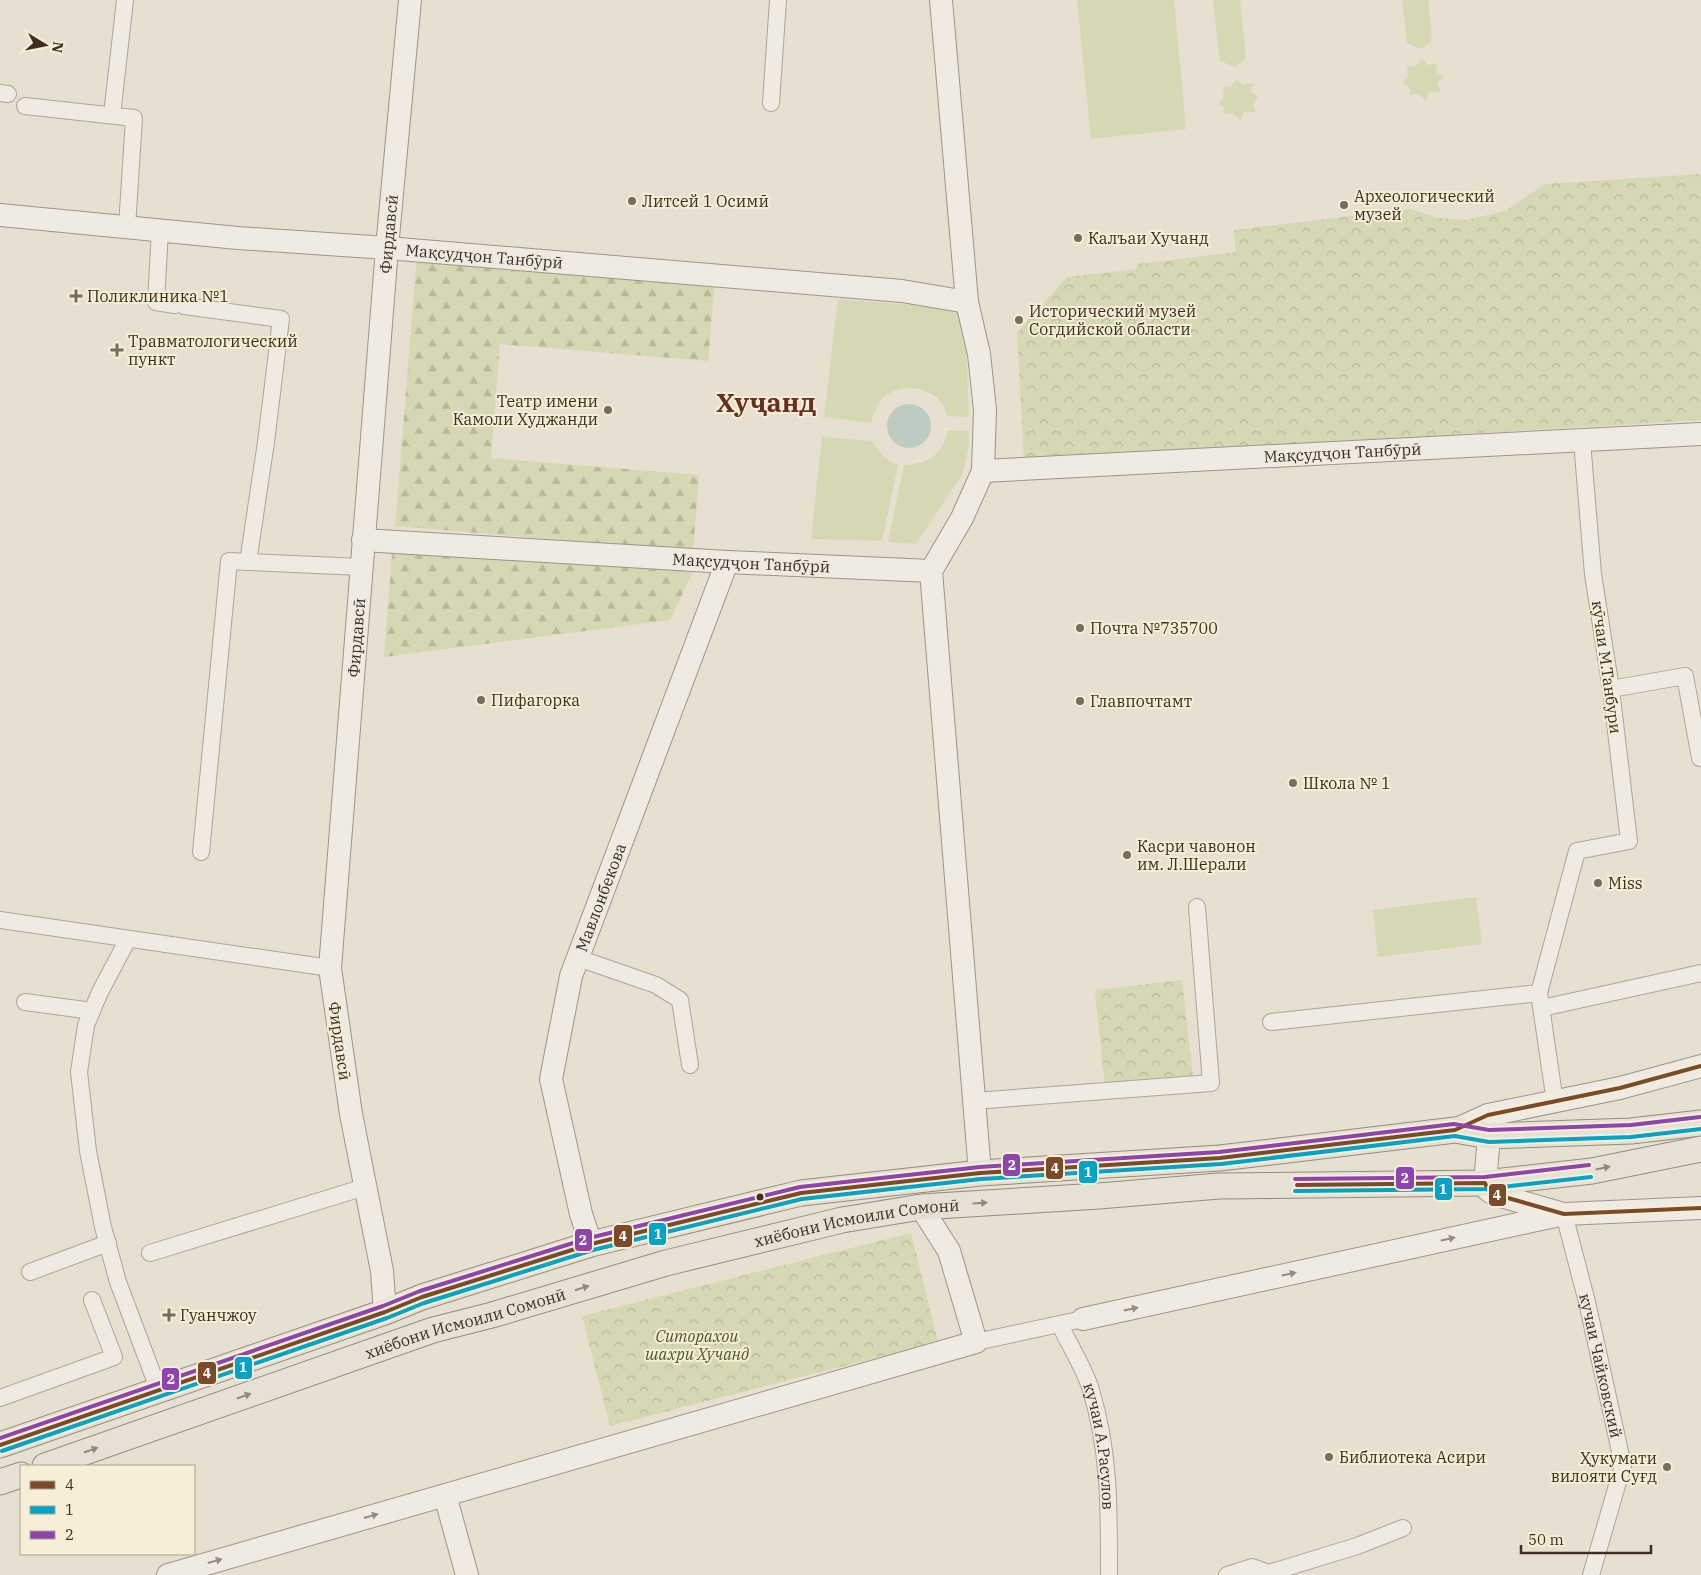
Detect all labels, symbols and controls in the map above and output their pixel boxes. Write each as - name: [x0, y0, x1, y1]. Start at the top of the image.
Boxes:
- north arrow: [20, 20, 70, 70]
- text: N: [48, 40, 68, 54]
- place label: Археологический музей: [1354, 186, 1495, 224]
- place label: Литсей 1 Осимӣ: [642, 191, 769, 211]
- street label: Фирдавсӣ: [375, 193, 402, 274]
- marker: Литсей 1 Осимӣ: [626, 195, 638, 207]
- marker: Археологический музей: [1338, 199, 1350, 211]
- place label: Калъаи Хучанд: [1088, 228, 1209, 248]
- marker: Калъаи Хучанд: [1072, 232, 1084, 244]
- street label: Мақсудҷон Танбӯрӣ: [405, 240, 564, 273]
- place label: Поликлиника №1: [87, 286, 229, 306]
- marker: Поликлиника №1: [69, 289, 83, 303]
- place label: Исторический музей Согдийской области: [1029, 301, 1196, 339]
- marker: Исторический музей Согдийской области: [1013, 314, 1025, 326]
- place label: Травматологический пункт: [128, 331, 298, 369]
- marker: Травматологический пункт: [110, 343, 124, 357]
- district label: Хуҷанд: [716, 385, 816, 419]
- place label: Театр имени Камоли Худжанди: [453, 391, 598, 429]
- marker: Театр имени Камоли Худжанди: [602, 404, 614, 416]
- street label: Мақсудҷон Танбӯрӣ: [1263, 438, 1422, 467]
- street label: Мақсудҷон Танбӯрӣ: [672, 549, 831, 577]
- street label: Фирдавсӣ: [343, 597, 369, 678]
- street label: кӯчаи М.Танбури: [1588, 599, 1626, 735]
- place label: Почта №735700: [1090, 618, 1218, 638]
- marker: Почта №735700: [1074, 622, 1086, 634]
- place label: Пифагорка: [491, 690, 580, 710]
- place label: Главпочтамт: [1090, 691, 1192, 711]
- marker: Пифагорка: [475, 694, 487, 706]
- marker: Главпочтамт: [1074, 695, 1086, 707]
- place label: Школа № 1: [1303, 773, 1391, 793]
- marker: Школа № 1: [1287, 777, 1299, 789]
- place label: Касри чавонон им. Л.Шерали: [1137, 836, 1256, 874]
- street label: Мавлонбекова: [571, 840, 630, 954]
- marker: Касри чавонон им. Л.Шерали: [1121, 849, 1133, 861]
- place label: Miss: [1608, 873, 1643, 893]
- marker: Miss: [1592, 877, 1604, 889]
- street label: Фирдавсӣ: [325, 1000, 355, 1082]
- line badge: 2: [1002, 1153, 1021, 1177]
- text: 2: [1008, 1156, 1016, 1174]
- line badge: 4: [1045, 1156, 1064, 1180]
- text: 4: [1051, 1159, 1059, 1177]
- line badge: 1: [1078, 1160, 1098, 1184]
- text: 1: [1084, 1163, 1092, 1181]
- one-way arrow: [1595, 1164, 1611, 1172]
- line badge: 2: [1395, 1166, 1415, 1190]
- text: 2: [1401, 1169, 1409, 1187]
- line badge: 1: [1434, 1177, 1453, 1201]
- text: 1: [1439, 1180, 1447, 1198]
- line badge: 4: [1488, 1183, 1507, 1207]
- text: 4: [1493, 1186, 1501, 1204]
- unlabelled marker: [755, 1192, 765, 1202]
- street label: хиёбони Исмоили Сомонӣ: [752, 1195, 960, 1251]
- one-way arrow: [972, 1199, 988, 1207]
- line badge: 1: [648, 1222, 667, 1246]
- line badge: 4: [613, 1224, 633, 1248]
- text: 1: [654, 1225, 662, 1243]
- text: 4: [619, 1227, 627, 1245]
- line badge: 2: [574, 1228, 593, 1252]
- text: 2: [579, 1231, 587, 1249]
- one-way arrow: [1441, 1235, 1456, 1243]
- one-way arrow: [1282, 1270, 1297, 1278]
- street label: хиёбони Исмоили Сомонӣ: [362, 1284, 568, 1363]
- one-way arrow: [575, 1284, 590, 1292]
- street label: кучаи Чайковский: [1575, 1291, 1627, 1440]
- one-way arrow: [1123, 1304, 1139, 1312]
- place label: Гуанчжоу: [180, 1305, 257, 1325]
- marker: Гуанчжоу: [162, 1308, 176, 1322]
- park label: Ситорахои шахри Хучанд: [645, 1326, 749, 1364]
- line badge: 1: [234, 1356, 253, 1380]
- text: 1: [239, 1358, 247, 1376]
- line badge: 4: [197, 1361, 217, 1385]
- text: 4: [203, 1364, 211, 1382]
- line badge: 2: [161, 1367, 180, 1391]
- text: 2: [167, 1370, 175, 1388]
- street label: кучаи А.Расулов: [1079, 1380, 1118, 1510]
- one-way arrow: [237, 1392, 252, 1399]
- one-way arrow: [84, 1446, 99, 1454]
- place label: Библиотека Асири: [1339, 1447, 1486, 1467]
- place label: Ҳукумати вилояти Суғд: [1551, 1448, 1657, 1486]
- marker: Библиотека Асири: [1323, 1451, 1335, 1463]
- marker: Ҳукумати вилояти Суғд: [1661, 1461, 1673, 1473]
- legend: [20, 1465, 195, 1555]
- text: 4: [65, 1475, 74, 1494]
- text: 1: [65, 1500, 74, 1519]
- one-way arrow: [364, 1512, 379, 1520]
- scale bar: [1521, 1522, 1651, 1554]
- text: 2: [65, 1525, 74, 1544]
- text: 50 m: [1528, 1530, 1564, 1549]
- one-way arrow: [208, 1557, 223, 1565]

